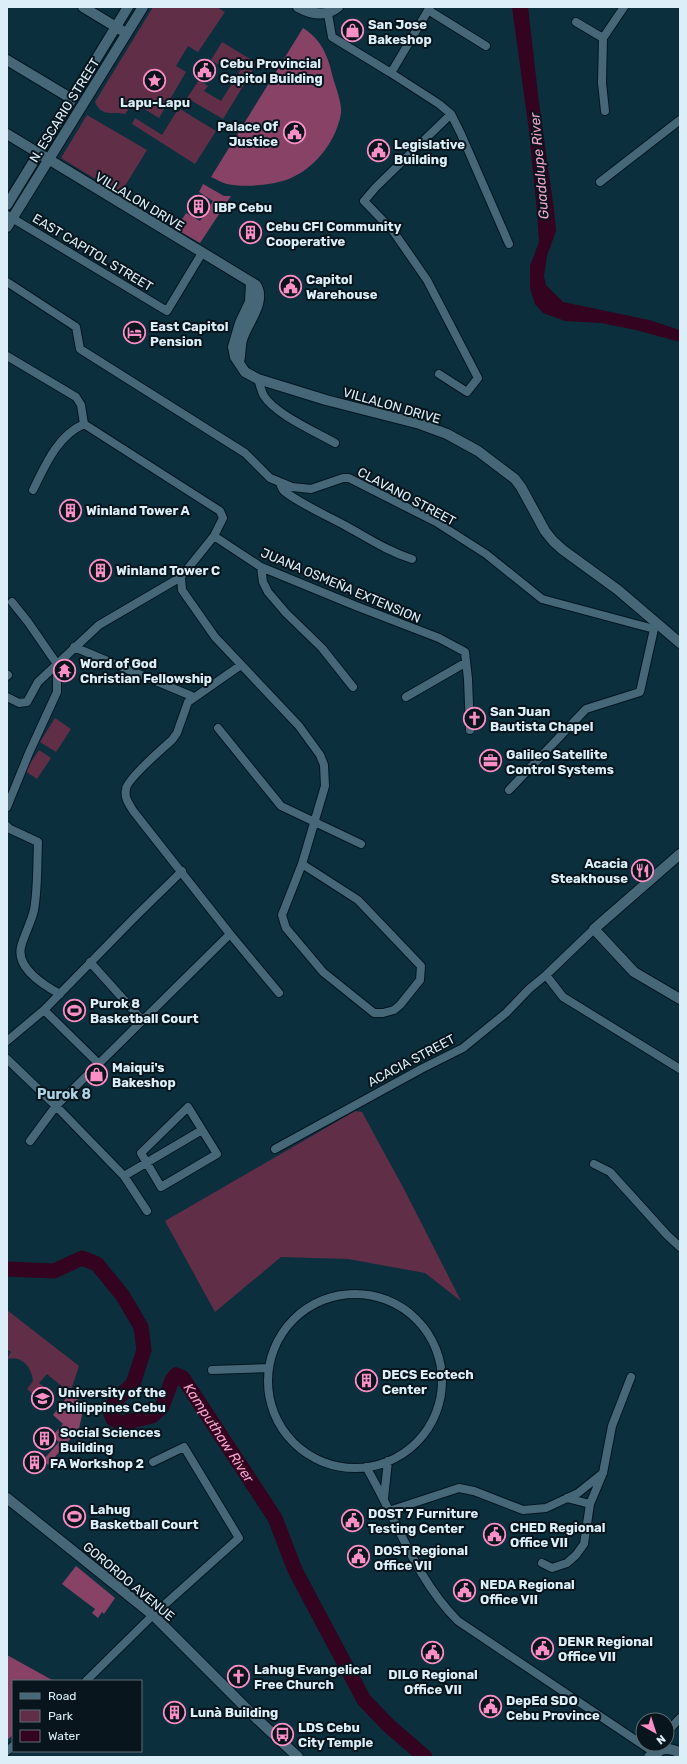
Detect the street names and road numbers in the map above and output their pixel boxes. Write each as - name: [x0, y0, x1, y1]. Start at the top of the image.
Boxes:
- street label: N. ESCARIO STREET: [26, 55, 103, 165]
- street label: VILLALON DRIVE: [93, 169, 187, 234]
- street label: EAST CAPITOL STREET: [30, 211, 156, 295]
- street label: VILLALON DRIVE: [341, 384, 443, 427]
- street label: CLAVANO STREET: [355, 464, 459, 529]
- street label: JUANA OSMEÑA EXTENSION: [259, 545, 423, 626]
- street label: ACACIA STREET: [365, 1031, 458, 1090]
- street label: GORORDO AVENUE: [80, 1539, 177, 1624]

